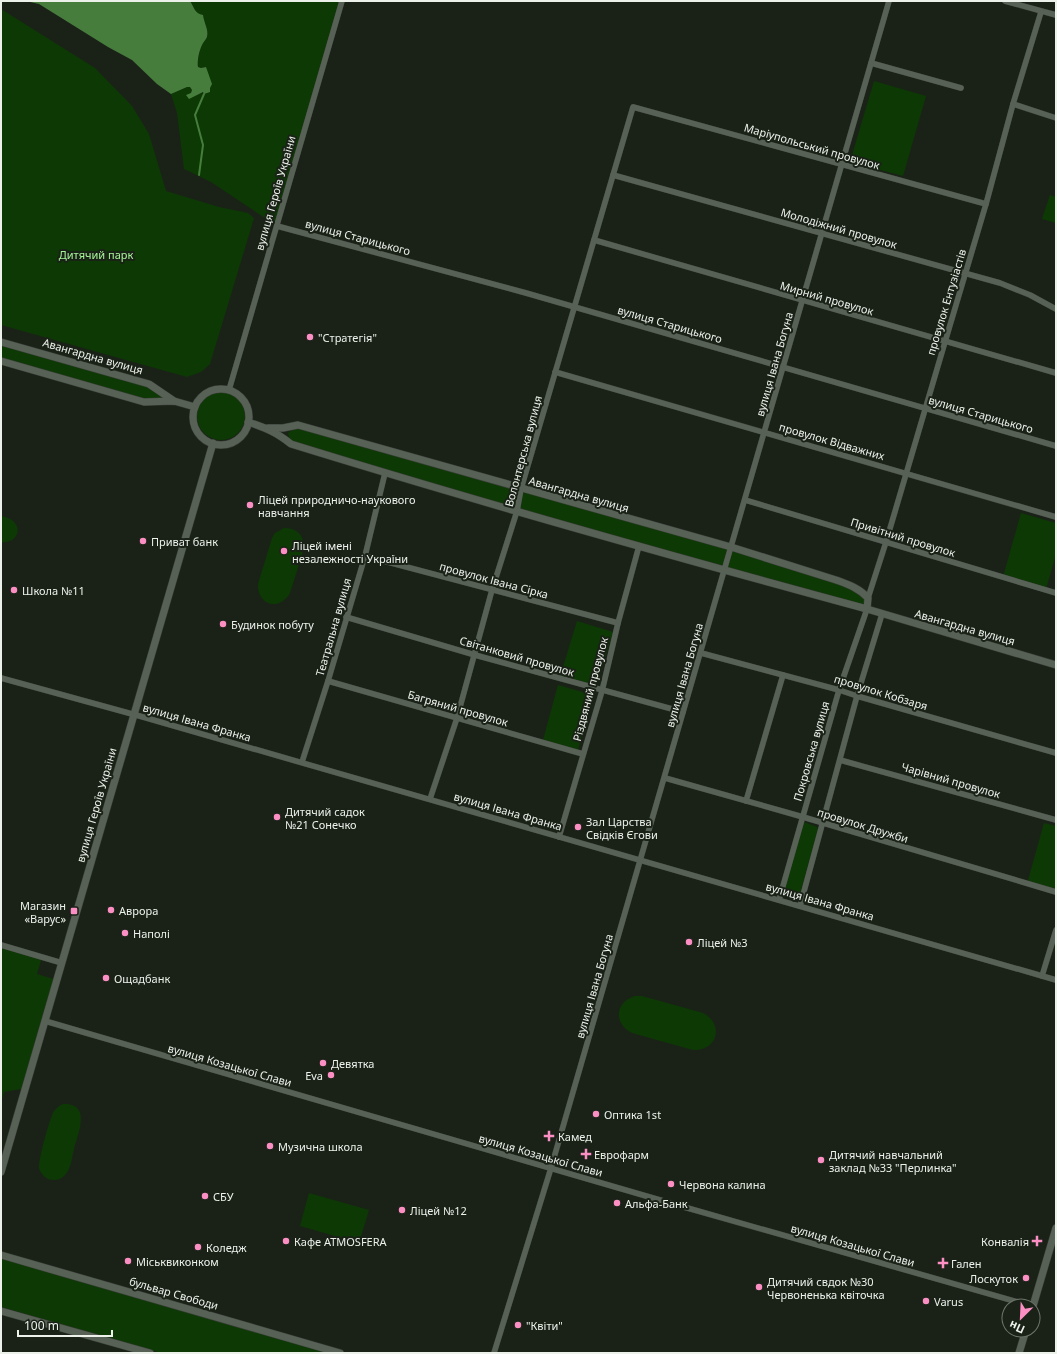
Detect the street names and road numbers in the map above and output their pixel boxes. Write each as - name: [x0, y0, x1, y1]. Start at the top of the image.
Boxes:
- street label: Маріупольський провулок: [742, 119, 882, 173]
- street label: вулиця Героїв України: [251, 134, 299, 252]
- street label: Молодіжний провулок: [779, 204, 899, 252]
- street label: вулиця Старицького: [304, 216, 412, 258]
- street label: провулок Ентузіастів: [923, 247, 969, 357]
- street label: Мирний провулок: [778, 277, 876, 319]
- street label: вулиця Старицького: [616, 302, 724, 346]
- street label: вулиця Івана Богуна: [752, 310, 796, 418]
- street label: Авангардна вулиця: [41, 335, 145, 377]
- street label: вулиця Старицького: [927, 392, 1035, 436]
- street label: Волонтерська вулиця: [501, 394, 545, 508]
- street label: провулок Відважних: [778, 419, 887, 463]
- street label: Авангардна вулиця: [527, 473, 631, 515]
- street label: Привітний провулок: [849, 514, 957, 560]
- street label: провулок Івана Сірка: [438, 558, 550, 602]
- street label: Театральна вулиця: [312, 576, 354, 678]
- street label: Авангардна вулиця: [913, 606, 1017, 648]
- street label: вулиця Івана Богуна: [662, 621, 706, 729]
- street label: Світанковий провулок: [458, 632, 576, 680]
- street label: Різдвяний провулок: [569, 635, 611, 743]
- street label: провулок Кобзаря: [832, 671, 930, 713]
- street label: Багряний провулок: [406, 686, 510, 730]
- street label: вулиця Івана Франка: [141, 699, 253, 745]
- street label: Покровська вулиця: [790, 699, 832, 803]
- street label: вулиця Героїв України: [72, 746, 120, 864]
- street label: Чарівний провулок: [900, 759, 1002, 801]
- street label: вулиця Івана Франка: [452, 788, 564, 834]
- street label: провулок Дружби: [816, 804, 910, 846]
- street label: вулиця Івана Франка: [764, 878, 876, 924]
- street label: вулиця Івана Богуна: [572, 932, 616, 1040]
- street label: вулиця Козацької Слави: [166, 1040, 294, 1090]
- street label: вулиця Козацької Слави: [477, 1130, 605, 1180]
- street label: вулиця Козацької Слави: [789, 1220, 917, 1270]
- street label: бульвар Свободи: [128, 1273, 220, 1313]

